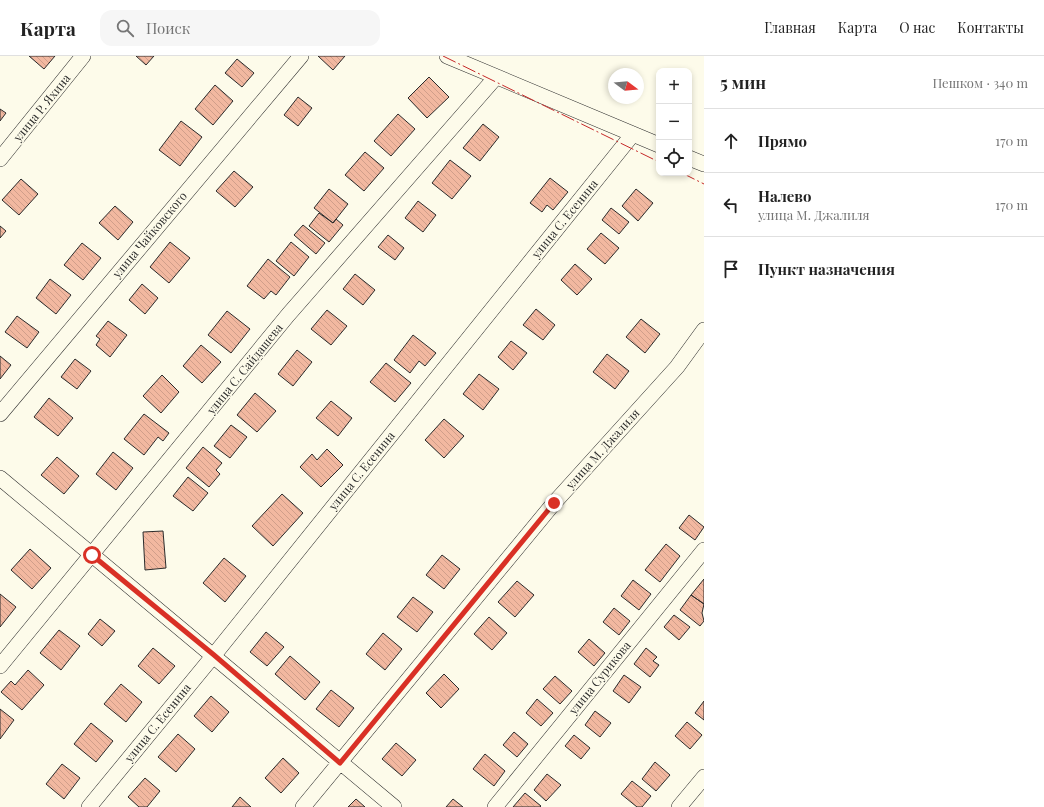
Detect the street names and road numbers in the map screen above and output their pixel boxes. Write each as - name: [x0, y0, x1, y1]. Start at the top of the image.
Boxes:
- street label: улица Р. Яхина: [8, 70, 73, 145]
- street label: улица С. Есенина: [527, 176, 601, 262]
- street label: улица Чайковского: [108, 188, 190, 282]
- street label: улица С. Сайдашева: [202, 320, 286, 418]
- street label: улица М. Джалиля: [561, 404, 643, 493]
- street label: улица С. Есенина: [324, 428, 398, 514]
- street label: улица Сурикова: [564, 637, 634, 718]
- street label: улица С. Есенина: [120, 680, 194, 766]

